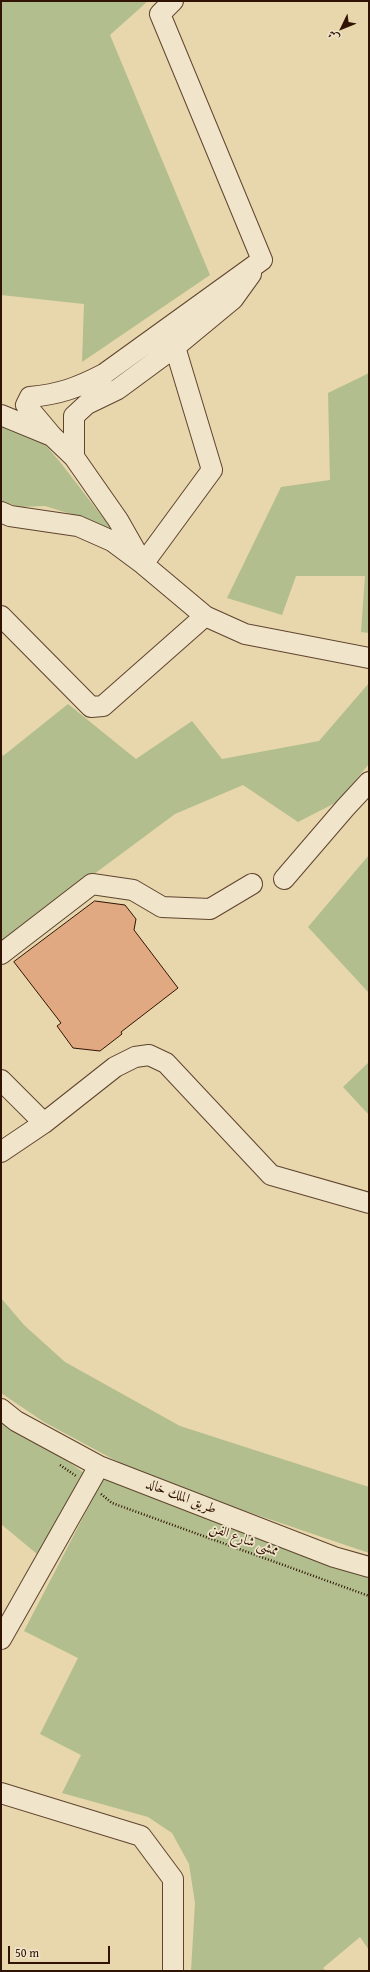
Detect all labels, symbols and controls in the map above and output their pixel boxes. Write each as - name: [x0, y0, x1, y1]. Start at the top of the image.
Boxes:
- north arrow: [322, 8, 362, 48]
- text: ش: [324, 27, 343, 46]
- street label: طريق الملك خالد: [143, 1476, 219, 1518]
- street label: ممشى شارع الفن: [207, 1520, 281, 1560]
- scale bar: [10, 1938, 112, 1964]
- text: 50 m: [15, 1944, 39, 1961]

